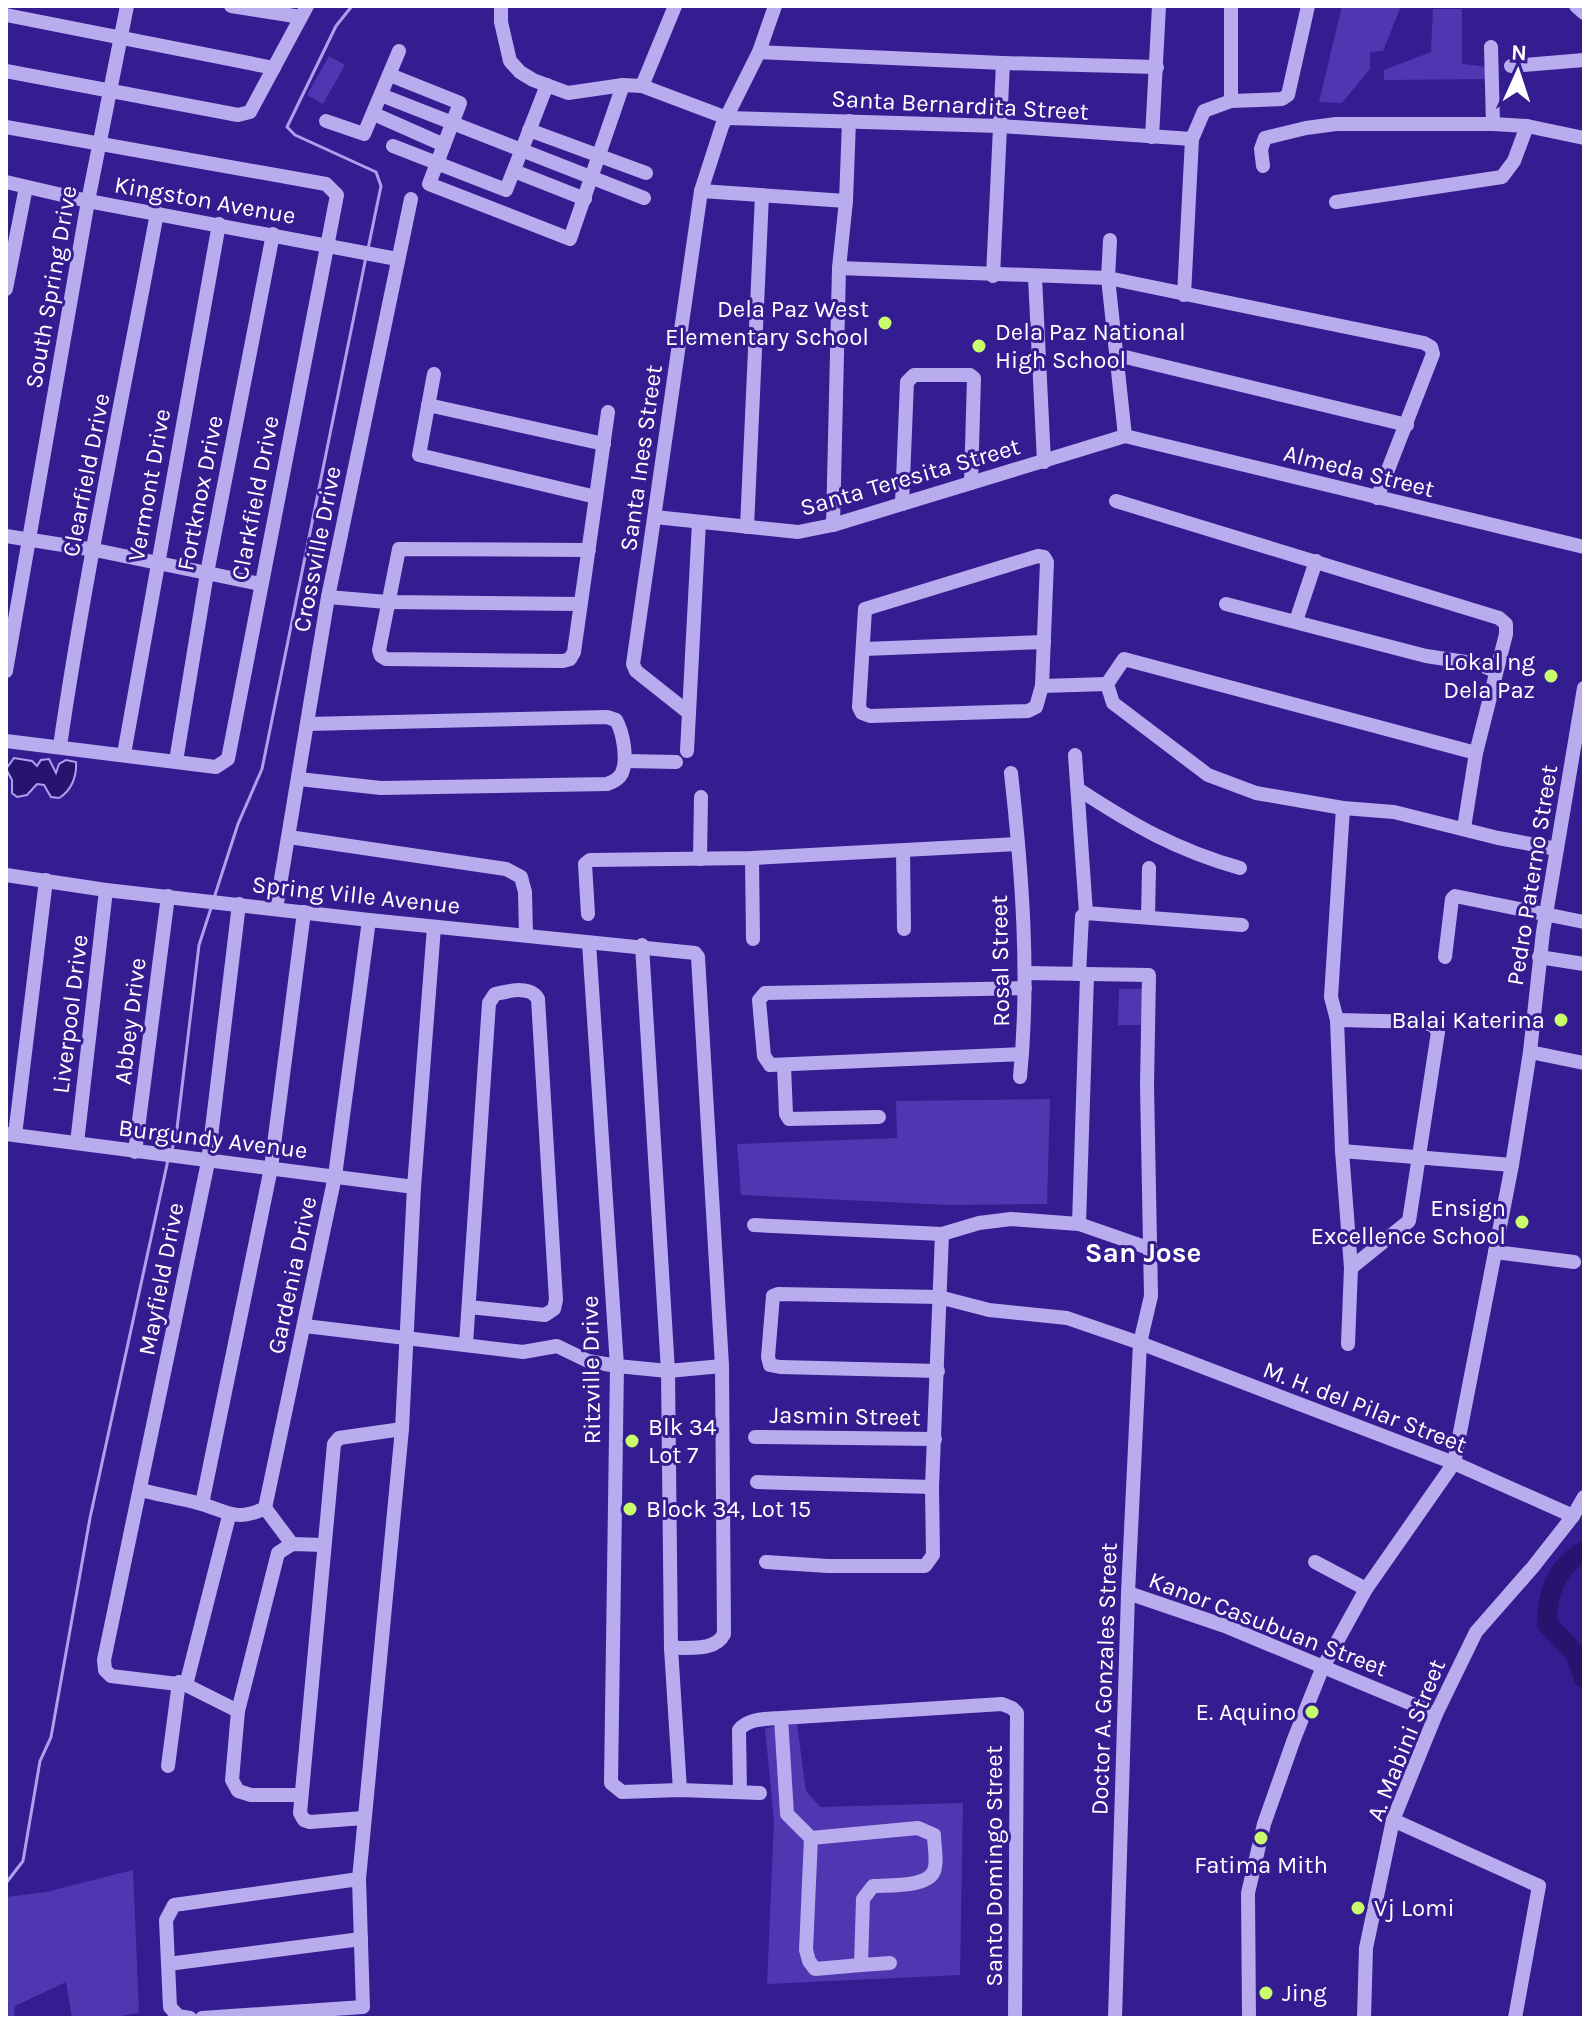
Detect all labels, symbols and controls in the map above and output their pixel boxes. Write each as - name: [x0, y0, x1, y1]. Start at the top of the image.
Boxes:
- north arrow: [1478, 32, 1558, 112]
- text: N: [1510, 40, 1528, 66]
- street label: Santa Bernardita Street: [831, 84, 1089, 126]
- street label: Kingston Avenue: [112, 170, 298, 230]
- street label: South Spring Drive: [19, 183, 83, 391]
- place label: Dela Paz West Elementary School: [665, 295, 869, 351]
- marker: Dela Paz West Elementary School: [876, 314, 894, 332]
- place label: Dela Paz National High School: [995, 318, 1186, 374]
- marker: Dela Paz National High School: [970, 337, 988, 355]
- street label: Santa Ines Street: [614, 363, 668, 553]
- street label: Clearfield Drive: [56, 391, 116, 559]
- street label: Vermont Drive: [122, 406, 176, 564]
- street label: Fortknox Drive: [171, 413, 229, 573]
- street label: Clarkfield Drive: [225, 413, 285, 583]
- street label: Santa Teresita Street: [797, 432, 1023, 522]
- street label: Almeda Street: [1281, 439, 1437, 503]
- street label: Crossville Drive: [287, 464, 347, 634]
- place label: Lokal ng Dela Paz: [1443, 648, 1535, 704]
- marker: Lokal ng Dela Paz: [1542, 667, 1560, 685]
- street label: Pedro Paterno Street: [1501, 763, 1563, 987]
- street label: Spring Ville Avenue: [251, 870, 461, 920]
- street label: Rosal Street: [985, 895, 1015, 1027]
- street label: Liverpool Drive: [46, 933, 94, 1095]
- street label: Abbey Drive: [108, 956, 152, 1086]
- place label: Balai Katerina: [1391, 1006, 1545, 1034]
- marker: Balai Katerina: [1552, 1011, 1570, 1029]
- street label: Burgundy Avenue: [117, 1114, 309, 1164]
- street label: Gardenia Drive: [262, 1194, 322, 1356]
- place label: Ensign Excellence School: [1311, 1194, 1506, 1250]
- street label: Mayfield Drive: [132, 1200, 190, 1358]
- marker: Ensign Excellence School: [1513, 1213, 1531, 1231]
- district label: San Jose: [1085, 1236, 1201, 1269]
- street label: Ritzville Drive: [576, 1295, 606, 1445]
- street label: M. H. del Pilar Street: [1259, 1355, 1471, 1459]
- street label: Jasmin Street: [769, 1401, 921, 1431]
- place label: Blk 34 Lot 7: [648, 1413, 716, 1469]
- marker: Blk 34 Lot 7: [623, 1432, 641, 1450]
- place label: Block 34, Lot 15: [646, 1495, 811, 1523]
- marker: Block 34, Lot 15: [621, 1500, 639, 1518]
- street label: Doctor A. Gonzales Street: [1085, 1542, 1123, 1816]
- street label: Kanor Casubuan Street: [1145, 1566, 1391, 1682]
- street label: A. Mabini Street: [1361, 1655, 1451, 1825]
- place label: E. Aquino: [1195, 1698, 1296, 1726]
- marker: E. Aquino: [1303, 1703, 1321, 1721]
- street label: Santo Domingo Street: [980, 1745, 1008, 1987]
- marker: Fatima Mith: [1252, 1829, 1270, 1847]
- place label: Fatima Mith: [1194, 1851, 1328, 1879]
- place label: Vj Lomi: [1374, 1894, 1455, 1922]
- marker: Vj Lomi: [1349, 1899, 1367, 1917]
- place label: Jing: [1282, 1979, 1327, 2007]
- marker: Jing: [1257, 1984, 1275, 2002]

